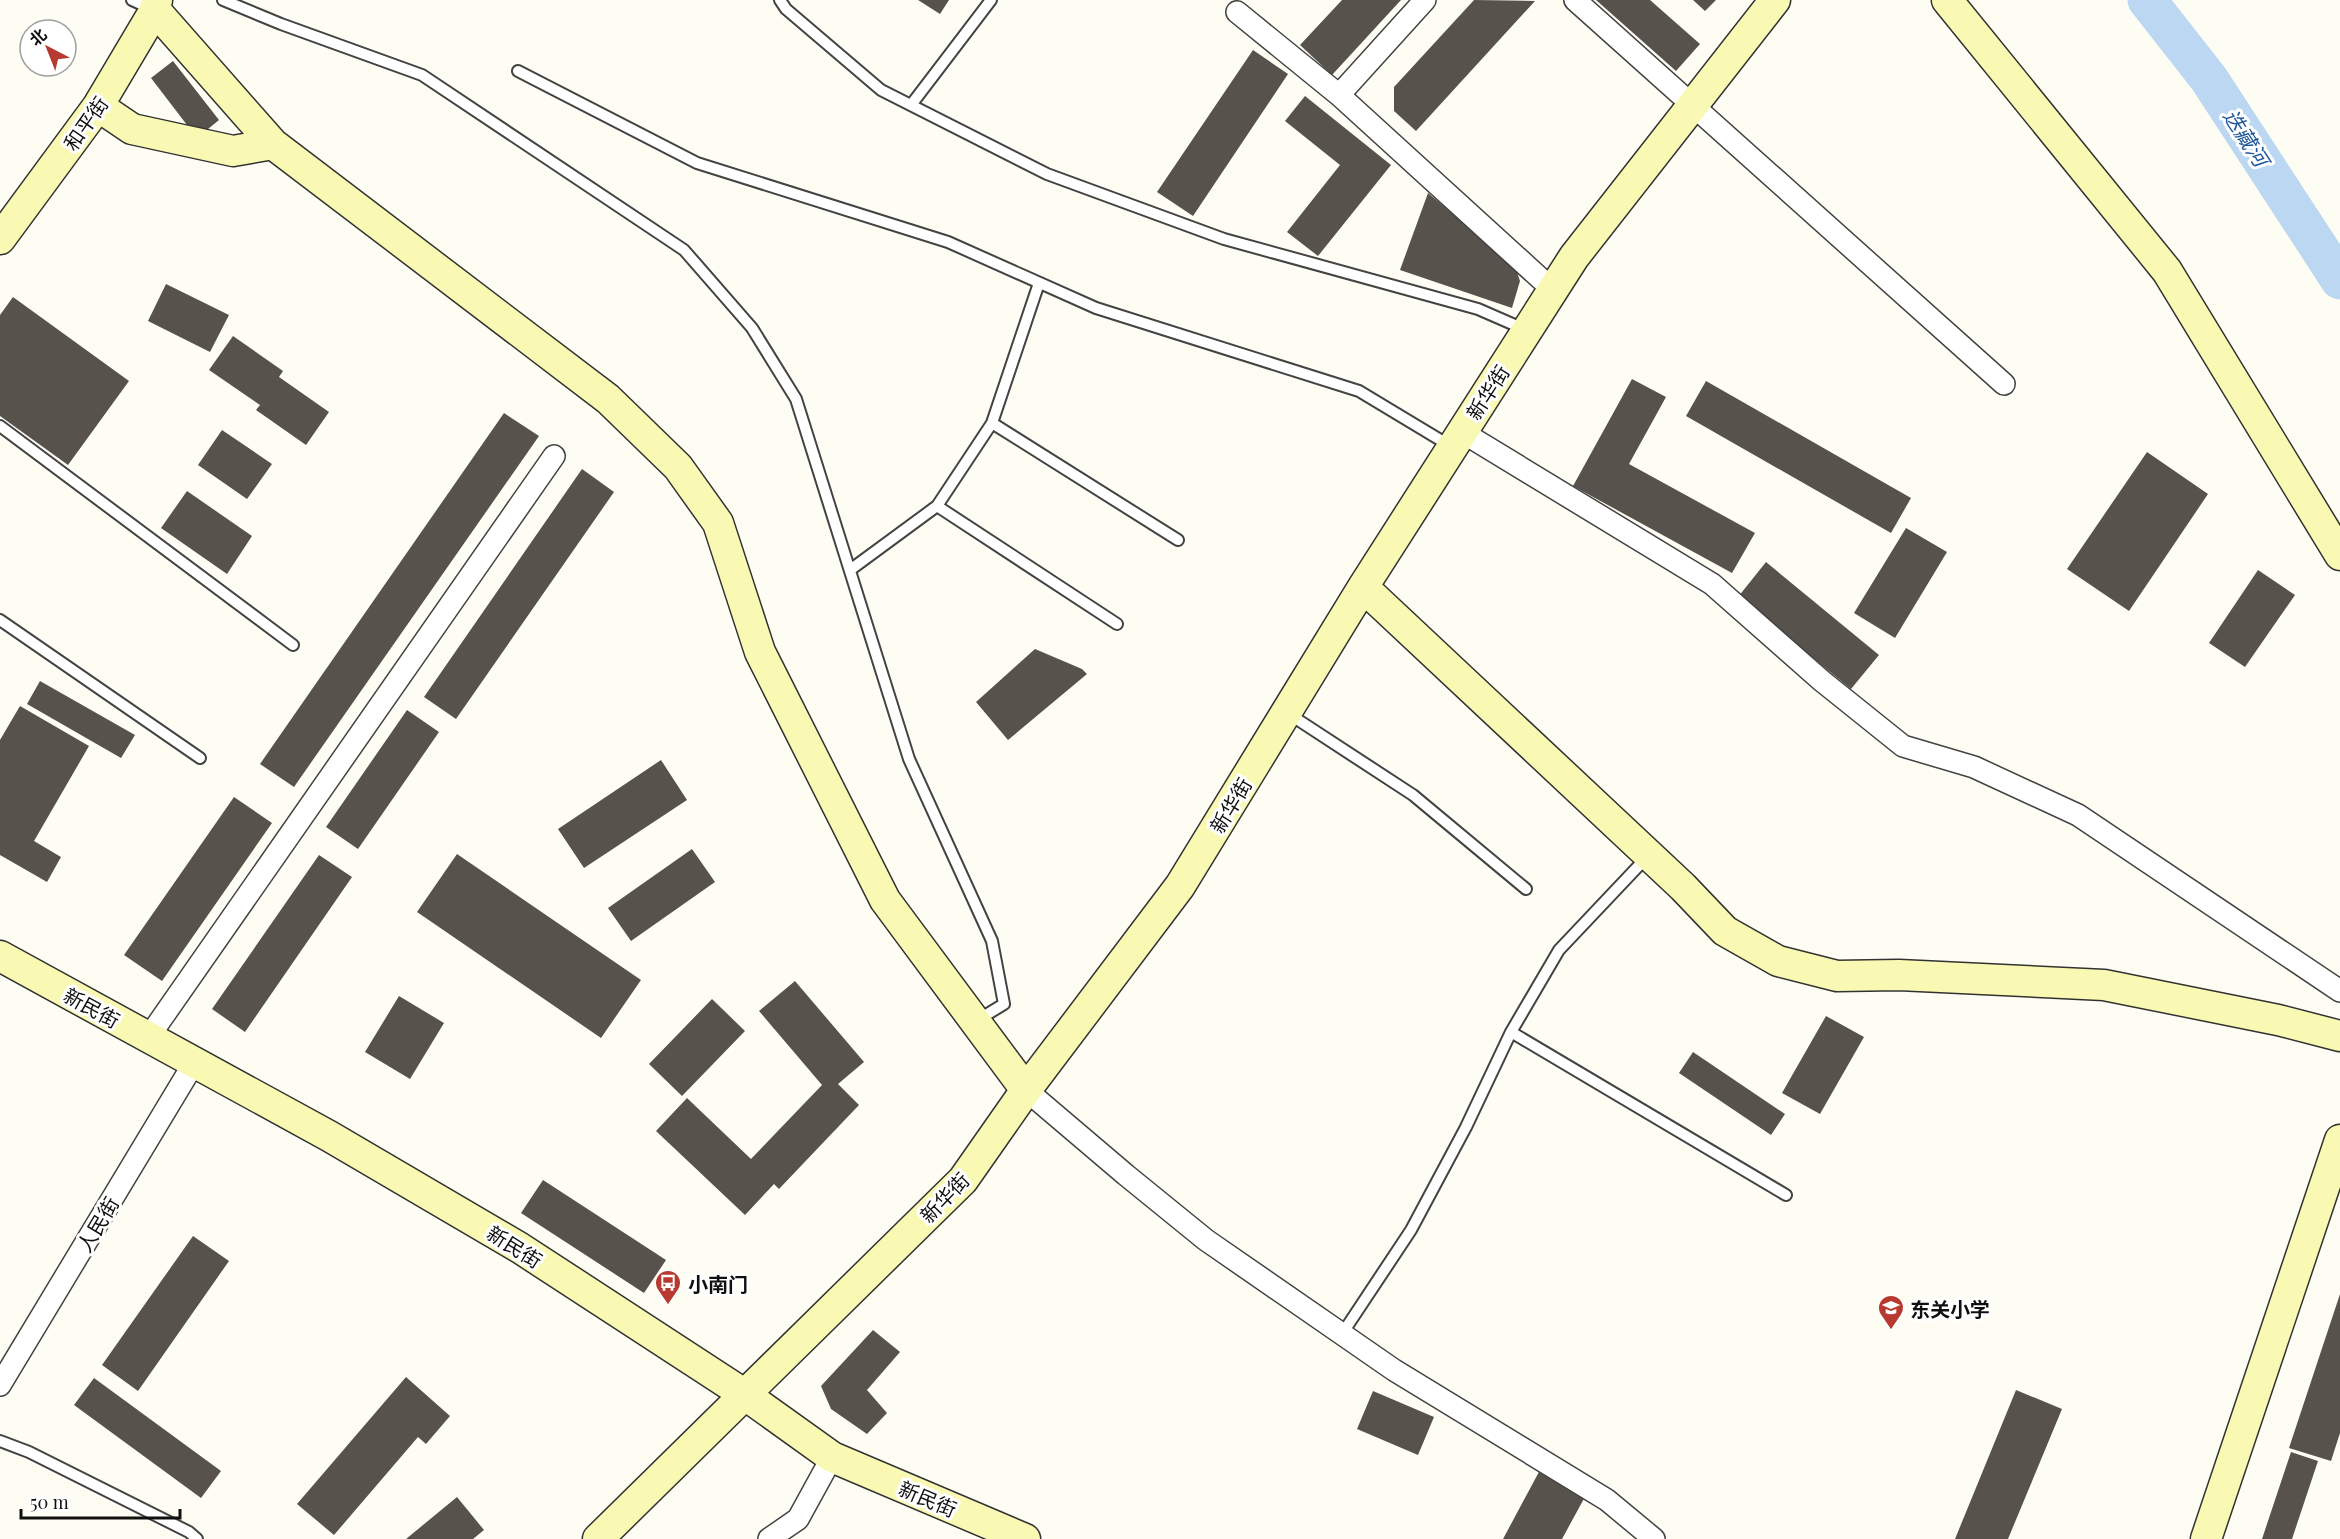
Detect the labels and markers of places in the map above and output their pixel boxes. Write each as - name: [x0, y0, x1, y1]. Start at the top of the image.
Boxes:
- bus stop icon: 小南门: [653, 1268, 683, 1306]
- place label: 小南门: [688, 1270, 748, 1297]
- school or university icon: 东关小学: [1876, 1293, 1906, 1331]
- place label: 东关小学: [1910, 1295, 1990, 1322]

